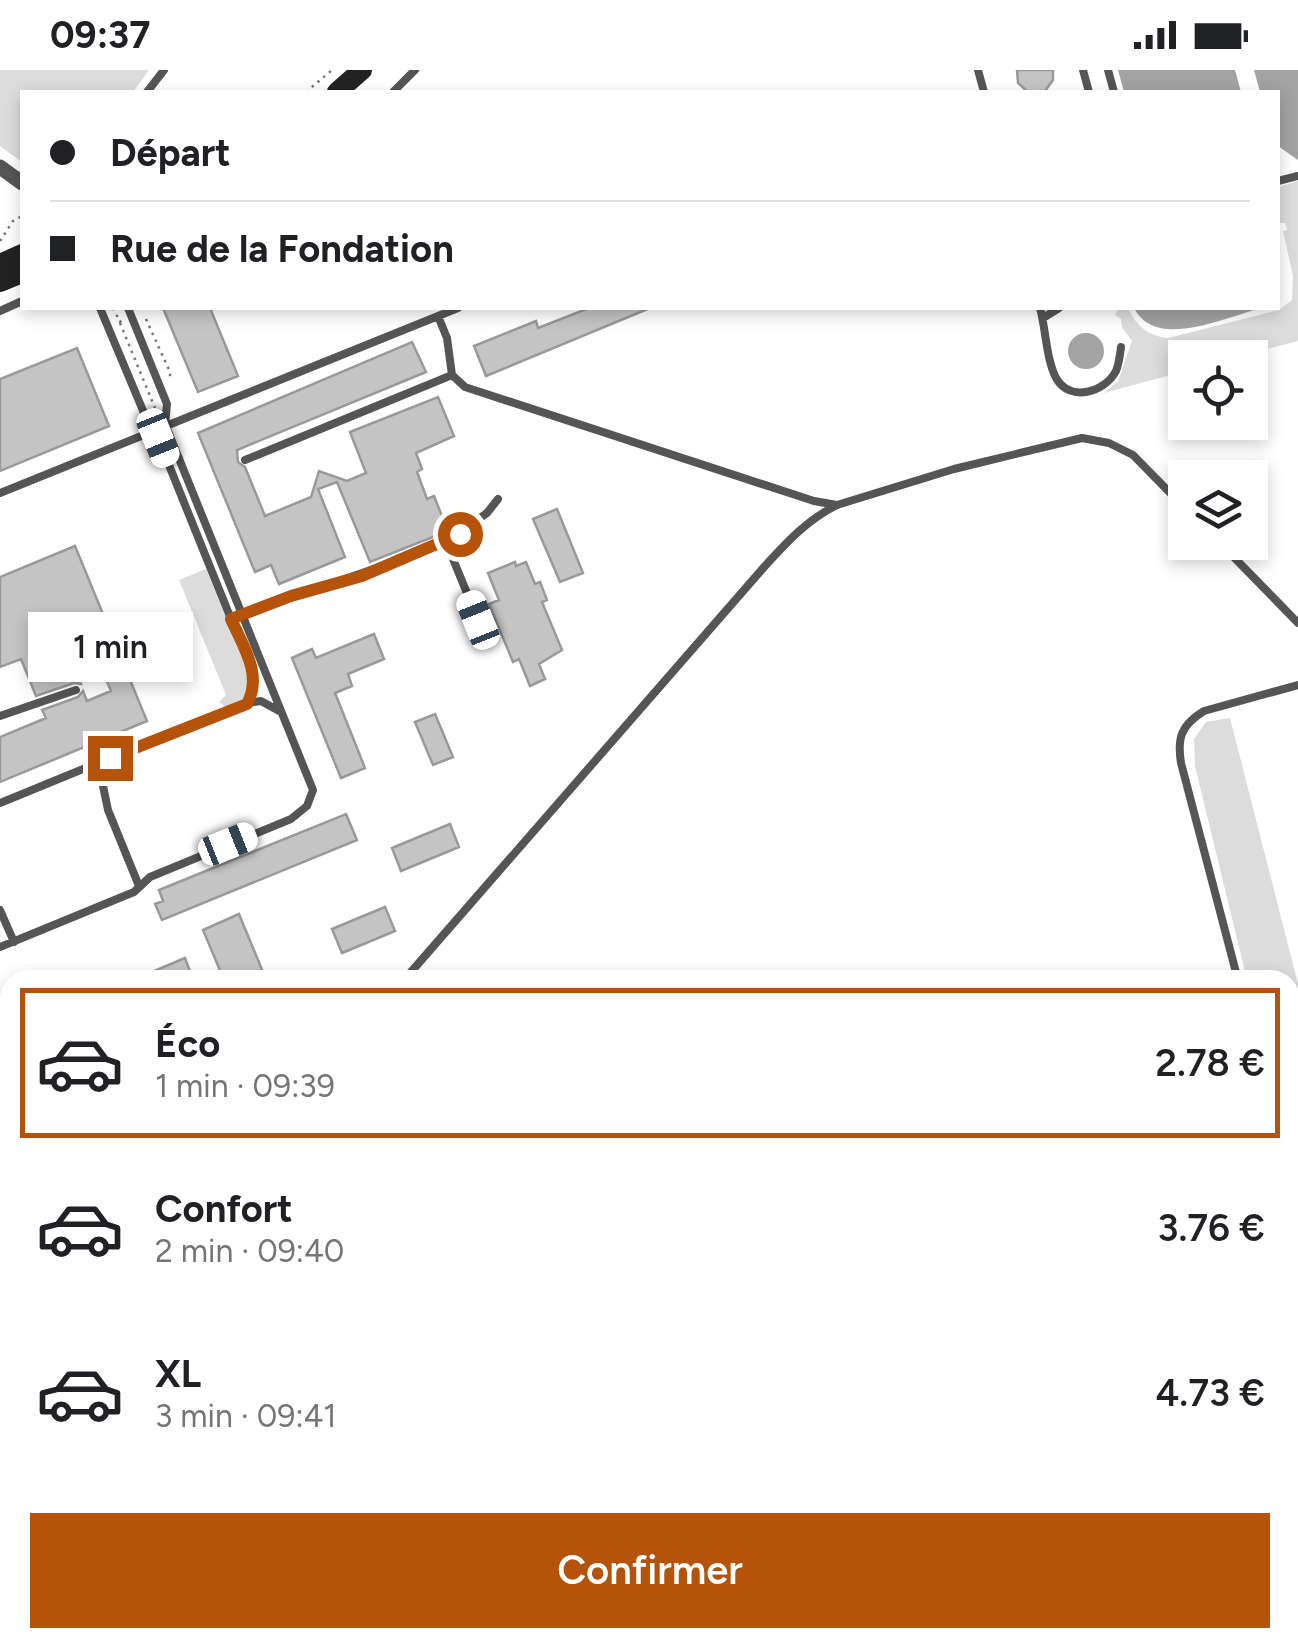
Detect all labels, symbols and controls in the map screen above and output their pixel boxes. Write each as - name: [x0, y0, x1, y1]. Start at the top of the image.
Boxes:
- text: 09:37: [50, 12, 150, 58]
- text: Départ: [110, 130, 231, 176]
- text: Rue de la Fondation: [110, 226, 454, 272]
- map controls: [1168, 340, 1268, 560]
- button: locate: [1168, 340, 1268, 440]
- car: [133, 405, 183, 471]
- button: layers: [1168, 460, 1268, 560]
- route start: [438, 512, 483, 557]
- car: [453, 587, 503, 653]
- callout: 1 min: [28, 613, 192, 683]
- text: 1 min: [73, 628, 148, 666]
- route end: [88, 736, 133, 781]
- car: [195, 819, 261, 869]
- icon: car: [35, 1018, 125, 1108]
- text: Éco: [155, 1021, 220, 1067]
- text: 2.78 €: [1155, 1040, 1265, 1086]
- text: 1 min · 09:39: [155, 1067, 335, 1105]
- icon: car: [35, 1183, 125, 1273]
- text: Confort: [155, 1186, 292, 1232]
- text: 3.76 €: [1158, 1205, 1265, 1251]
- text: 2 min · 09:40: [155, 1232, 344, 1270]
- icon: car: [35, 1348, 125, 1438]
- text: XL: [155, 1351, 201, 1397]
- text: 4.73 €: [1155, 1370, 1265, 1416]
- text: 3 min · 09:41: [155, 1397, 337, 1435]
- button: Confirmer: [30, 1513, 1270, 1628]

